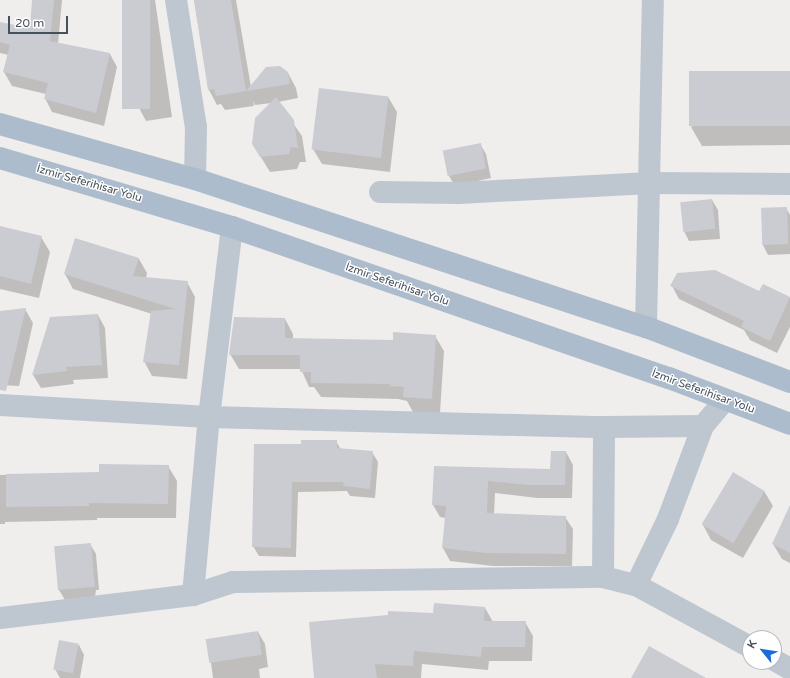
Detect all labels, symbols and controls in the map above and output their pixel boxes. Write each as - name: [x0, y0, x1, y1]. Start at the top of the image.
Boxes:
- scale bar: [10, 8, 70, 34]
- text: 20 m: [15, 16, 44, 30]
- street label: İzmir Seferihisar Yolu: [35, 163, 143, 205]
- street label: İzmir Seferihisar Yolu: [343, 261, 451, 309]
- street label: İzmir Seferihisar Yolu: [650, 367, 756, 417]
- north arrow: [742, 630, 782, 670]
- text: K: [745, 638, 760, 651]

